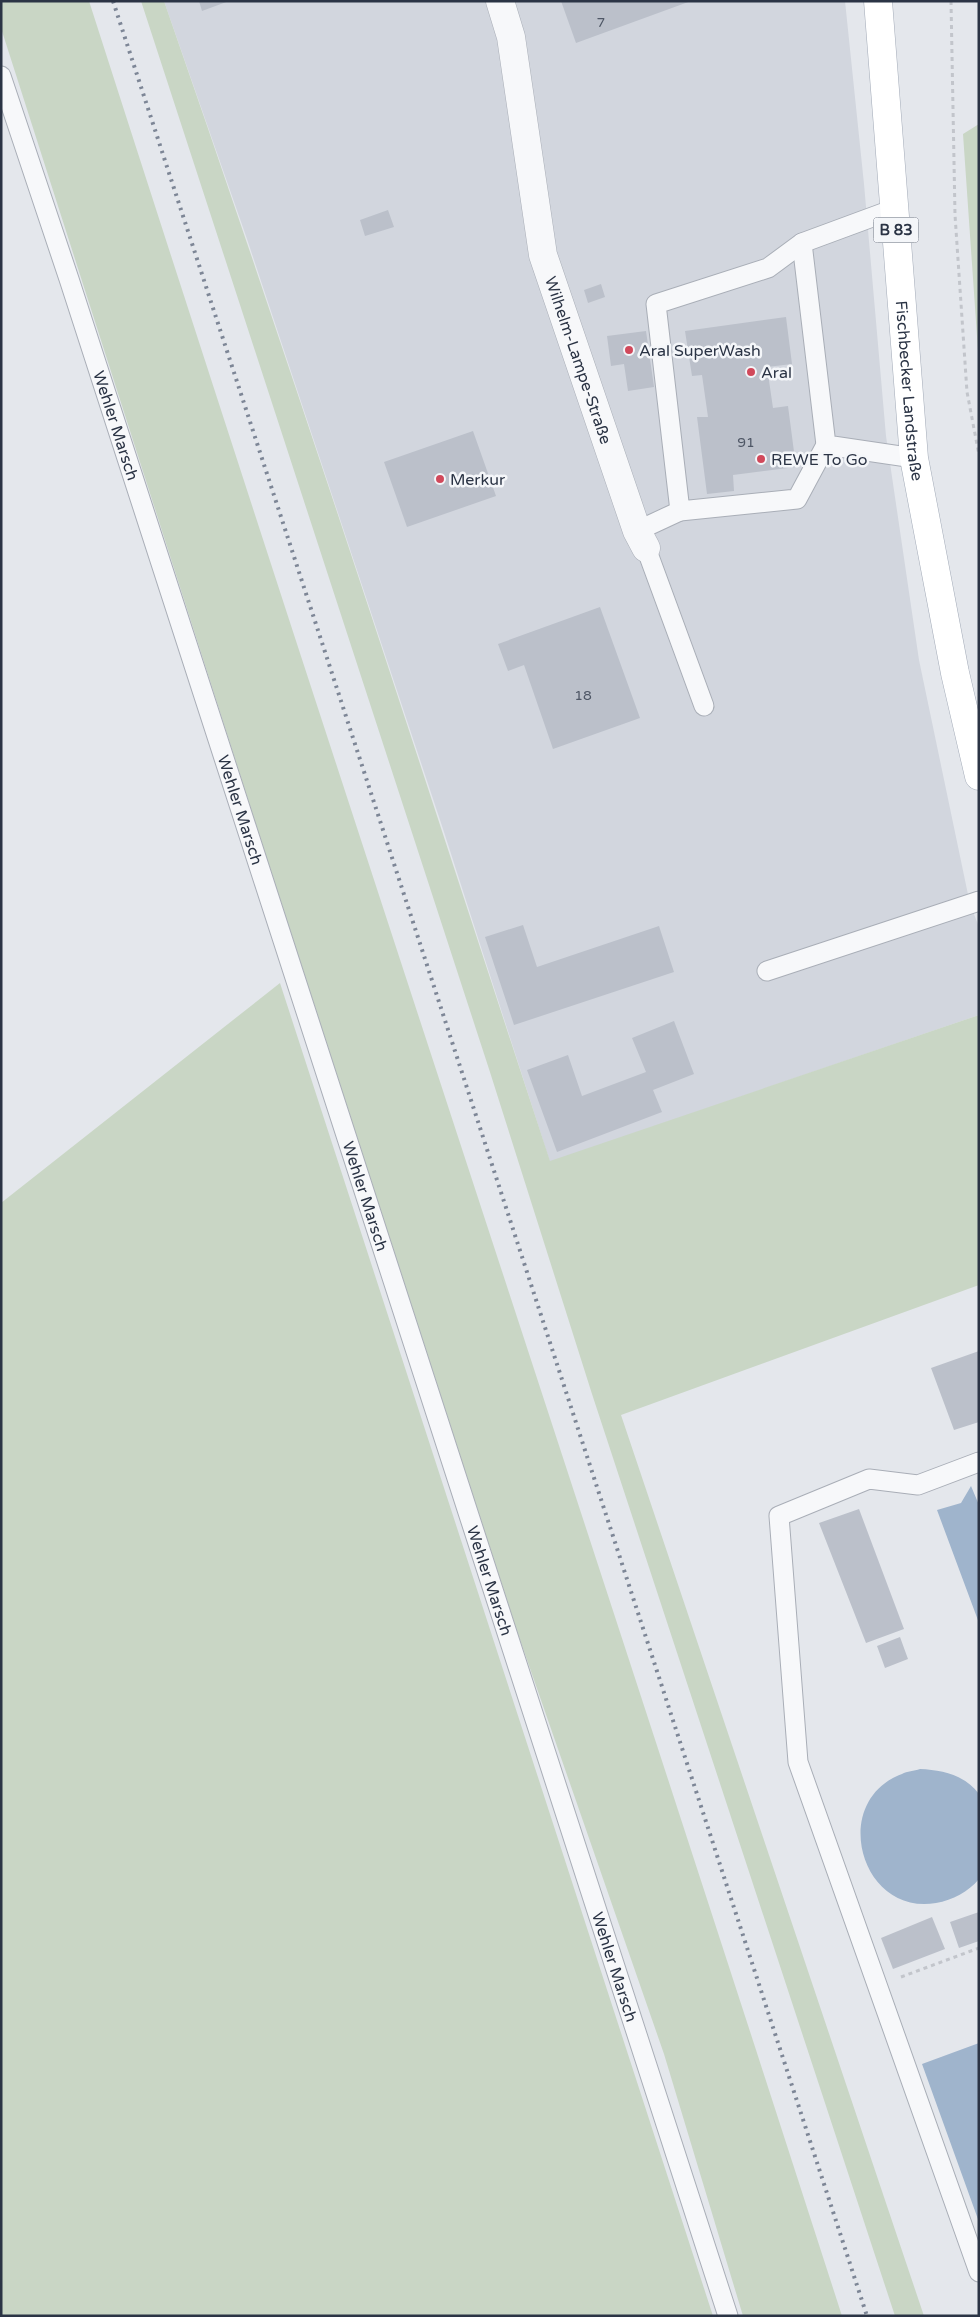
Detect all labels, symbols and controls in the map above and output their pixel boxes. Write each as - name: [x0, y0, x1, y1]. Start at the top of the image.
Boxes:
- house number: 7: [597, 14, 605, 31]
- road number: B 83: [874, 218, 918, 242]
- street label: Wilhelm-Lampe-Straße: [540, 274, 616, 447]
- street label: Fischbecker Landstraße: [891, 300, 927, 483]
- place label: Aral SuperWash: [639, 341, 761, 361]
- marker: Aral SuperWash: [623, 344, 635, 356]
- place label: Aral: [761, 363, 792, 383]
- marker: Aral: [745, 366, 757, 378]
- street label: Wehler Marsch: [88, 368, 143, 483]
- house number: 91: [737, 434, 755, 451]
- place label: REWE To Go: [771, 450, 868, 470]
- marker: REWE To Go: [755, 453, 767, 465]
- place label: Merkur: [450, 470, 506, 490]
- marker: Merkur: [434, 473, 446, 485]
- house number: 18: [574, 687, 592, 704]
- street label: Wehler Marsch: [213, 753, 267, 868]
- street label: Wehler Marsch: [338, 1139, 392, 1254]
- street label: Wehler Marsch: [462, 1523, 516, 1638]
- street label: Wehler Marsch: [587, 1910, 641, 2025]

